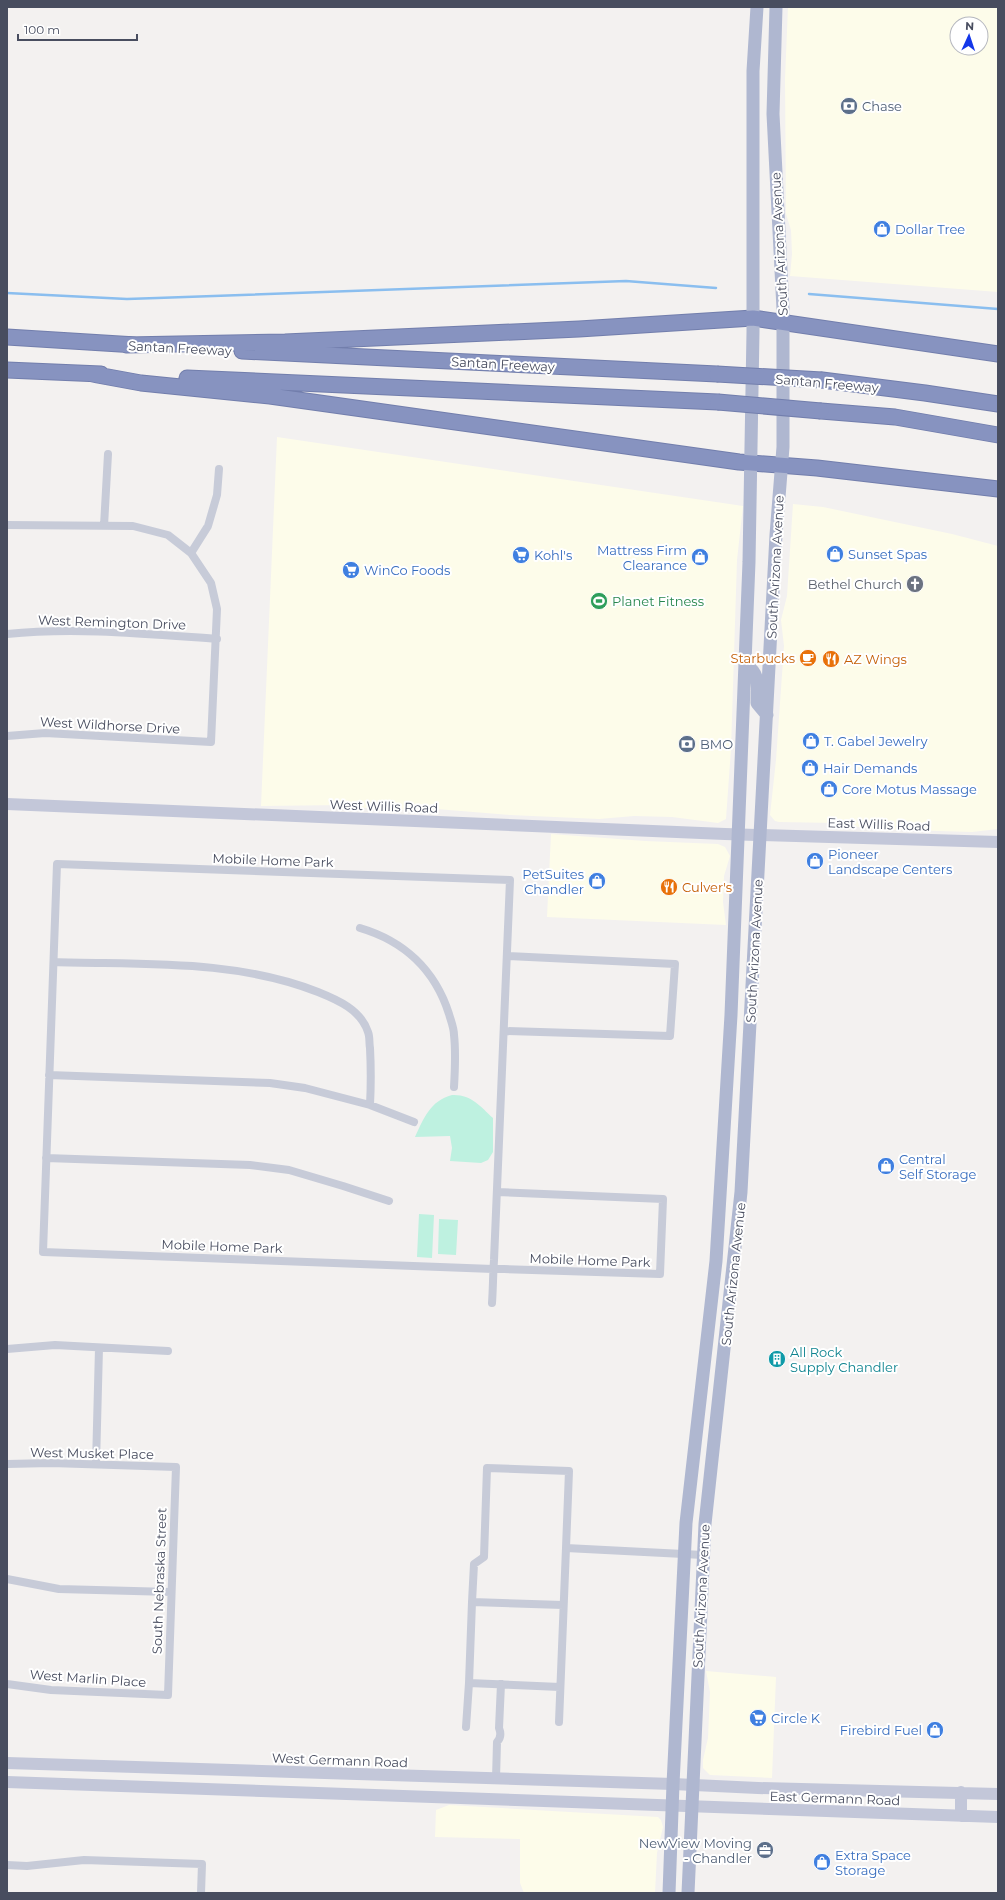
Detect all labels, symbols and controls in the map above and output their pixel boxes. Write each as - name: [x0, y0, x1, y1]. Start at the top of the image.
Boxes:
- scale bar: [18, 16, 137, 42]
- north arrow: [949, 16, 989, 56]
- text: N: [965, 19, 974, 33]
- text: 100 m: [24, 22, 60, 37]
- bank icon: Chase: [839, 96, 859, 116]
- place label: Chase: [862, 98, 902, 114]
- street label: South Arizona Avenue: [767, 172, 791, 316]
- shop icon: Dollar Tree: [872, 219, 892, 239]
- place label: Dollar Tree: [895, 221, 965, 237]
- street label: Santan Freeway: [128, 337, 233, 359]
- street label: Santan Freeway: [451, 353, 556, 375]
- street label: Santan Freeway: [775, 371, 880, 396]
- street label: South Arizona Avenue: [763, 495, 787, 639]
- place label: Mattress Firm Clearance: [597, 542, 687, 573]
- shop icon: Sunset Spas: [825, 544, 845, 564]
- supermarket icon: Kohl's: [511, 545, 531, 565]
- place label: Sunset Spas: [848, 546, 927, 562]
- place label: Kohl's: [534, 547, 572, 563]
- shop icon: Mattress Firm Clearance: [690, 547, 710, 567]
- supermarket icon: WinCo Foods: [341, 560, 361, 580]
- place label: WinCo Foods: [364, 562, 450, 578]
- church icon: Bethel Church: [905, 574, 925, 594]
- place label: Bethel Church: [808, 576, 902, 592]
- sports icon: Planet Fitness: [589, 591, 609, 611]
- place label: Planet Fitness: [612, 593, 704, 609]
- street label: West Remington Drive: [38, 611, 187, 633]
- cafe icon: Starbucks: [798, 648, 818, 668]
- restaurant icon: AZ Wings: [821, 649, 841, 669]
- place label: Starbucks: [731, 650, 795, 666]
- place label: AZ Wings: [844, 651, 907, 667]
- street label: West Wildhorse Drive: [39, 713, 181, 737]
- shop icon: T. Gabel Jewelry: [801, 731, 821, 751]
- place label: T. Gabel Jewelry: [824, 733, 928, 749]
- bank icon: BMO: [677, 734, 697, 754]
- place label: BMO: [700, 736, 733, 752]
- shop icon: Hair Demands: [800, 758, 820, 778]
- place label: Hair Demands: [823, 760, 917, 776]
- shop icon: Core Motus Massage: [819, 779, 839, 799]
- place label: Core Motus Massage: [842, 781, 977, 797]
- street label: West Willis Road: [329, 796, 439, 816]
- street label: East Willis Road: [827, 814, 931, 834]
- place label: Pioneer Landscape Centers: [828, 846, 952, 877]
- street label: Mobile Home Park: [212, 850, 334, 870]
- shop icon: Pioneer Landscape Centers: [805, 851, 825, 871]
- place label: PetSuites Chandler: [522, 866, 584, 897]
- shop icon: PetSuites Chandler: [587, 871, 607, 891]
- restaurant icon: Culver's: [659, 877, 679, 897]
- place label: Culver's: [682, 879, 732, 895]
- street label: South Arizona Avenue: [742, 879, 766, 1023]
- place label: Central Self Storage: [899, 1151, 977, 1182]
- shop icon: Central Self Storage: [876, 1156, 896, 1176]
- street label: South Arizona Avenue: [718, 1201, 748, 1346]
- street label: Mobile Home Park: [161, 1236, 283, 1256]
- street label: Mobile Home Park: [529, 1250, 651, 1270]
- place label: All Rock Supply Chandler: [790, 1344, 898, 1375]
- building icon: All Rock Supply Chandler: [767, 1349, 787, 1369]
- street label: West Musket Place: [30, 1444, 154, 1462]
- street label: South Nebraska Street: [148, 1508, 170, 1654]
- street label: South Arizona Avenue: [689, 1524, 713, 1668]
- street label: West Marlin Place: [29, 1666, 147, 1690]
- supermarket icon: Circle K: [748, 1708, 768, 1728]
- place label: Circle K: [771, 1710, 821, 1726]
- shop icon: Firebird Fuel: [925, 1720, 945, 1740]
- place label: Firebird Fuel: [840, 1722, 922, 1738]
- street label: West Germann Road: [272, 1750, 408, 1770]
- street label: East Germann Road: [769, 1788, 901, 1808]
- place label: NewView Moving - Chandler: [639, 1835, 752, 1866]
- office icon: NewView Moving - Chandler: [755, 1840, 775, 1860]
- place label: Extra Space Storage: [835, 1847, 911, 1878]
- shop icon: Extra Space Storage: [812, 1852, 832, 1872]

